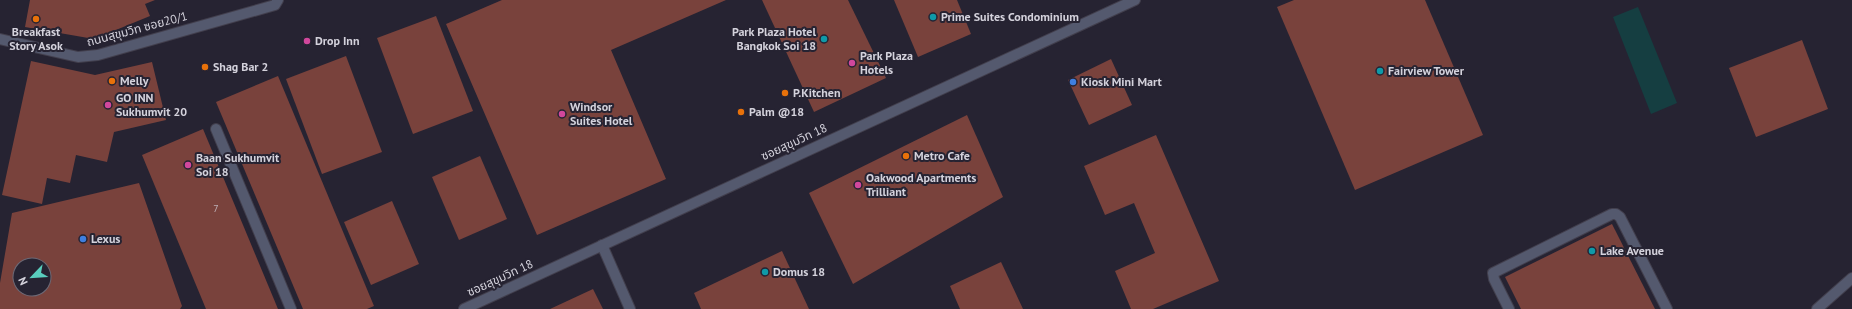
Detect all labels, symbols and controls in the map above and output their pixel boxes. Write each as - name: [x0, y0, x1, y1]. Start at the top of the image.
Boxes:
- street label: ถนนสุขุมวิท ซอย20/1: [85, 8, 189, 49]
- place label: Prime Suites Condominium: [941, 9, 1079, 24]
- marker: Prime Suites Condominium: [928, 12, 938, 22]
- marker: Breakfast Story Asok: [31, 14, 41, 24]
- place label: Breakfast Story Asok: [9, 24, 63, 53]
- place label: Park Plaza Hotel Bangkok Soi 18: [732, 24, 816, 53]
- place label: Drop Inn: [315, 33, 359, 48]
- marker: Park Plaza Hotel Bangkok Soi 18: [819, 34, 829, 44]
- marker: Drop Inn: [302, 36, 312, 46]
- place label: Park Plaza Hotels: [860, 48, 913, 77]
- marker: Park Plaza Hotels: [847, 58, 857, 68]
- place label: Shag Bar 2: [213, 59, 268, 74]
- marker: Shag Bar 2: [200, 62, 210, 72]
- place label: Fairview Tower: [1388, 63, 1465, 78]
- marker: Fairview Tower: [1375, 66, 1385, 76]
- place label: Melly: [120, 73, 149, 88]
- place label: Kiosk Mini Mart: [1081, 74, 1163, 89]
- marker: Melly: [107, 76, 117, 86]
- marker: Kiosk Mini Mart: [1068, 77, 1078, 87]
- place label: P.Kitchen: [793, 85, 840, 100]
- marker: P.Kitchen: [780, 88, 790, 98]
- place label: GO INN Sukhumvit 20: [116, 90, 187, 119]
- place label: Windsor Suites Hotel: [570, 99, 633, 128]
- marker: GO INN Sukhumvit 20: [103, 100, 113, 110]
- place label: Palm @18: [749, 104, 804, 119]
- marker: Palm @18: [736, 107, 746, 117]
- marker: Windsor Suites Hotel: [557, 109, 567, 119]
- street label: ซอยสุขุมวิท 18: [758, 120, 829, 163]
- place label: Metro Cafe: [914, 148, 970, 163]
- place label: Baan Sukhumvit Soi 18: [196, 150, 280, 179]
- marker: Metro Cafe: [901, 151, 911, 161]
- marker: Baan Sukhumvit Soi 18: [183, 160, 193, 170]
- place label: Oakwood Apartments Trilliant: [866, 170, 976, 199]
- marker: Oakwood Apartments Trilliant: [853, 180, 863, 190]
- house number: 7: [213, 202, 219, 215]
- place label: Lexus: [91, 231, 120, 246]
- marker: Lexus: [78, 234, 88, 244]
- place label: Lake Avenue: [1600, 243, 1664, 258]
- marker: Lake Avenue: [1587, 246, 1597, 256]
- street label: ซอยสุขุมวิท 18: [464, 256, 535, 299]
- north arrow: [12, 257, 52, 297]
- place label: Domus 18: [773, 264, 825, 279]
- marker: Domus 18: [760, 267, 770, 277]
- text: N: [15, 275, 31, 287]

